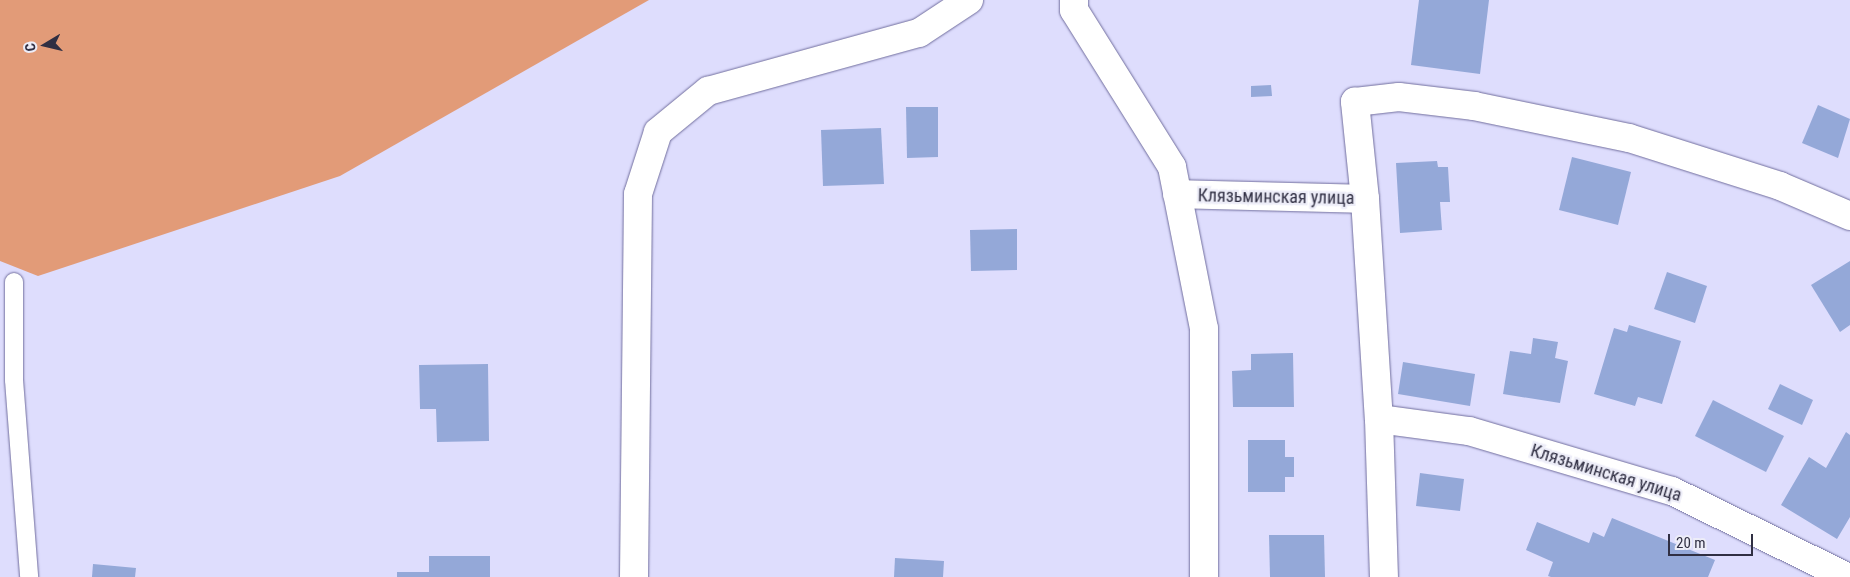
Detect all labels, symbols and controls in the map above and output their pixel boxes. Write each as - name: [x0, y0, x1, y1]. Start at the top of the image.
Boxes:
- north arrow: [20, 20, 70, 70]
- text: С: [22, 42, 39, 53]
- street label: Клязьминская улица: [1198, 185, 1354, 209]
- street label: Клязьминская улица: [1528, 440, 1684, 506]
- scale bar: [1670, 524, 1755, 556]
- text: 20 m: [1676, 534, 1706, 552]

